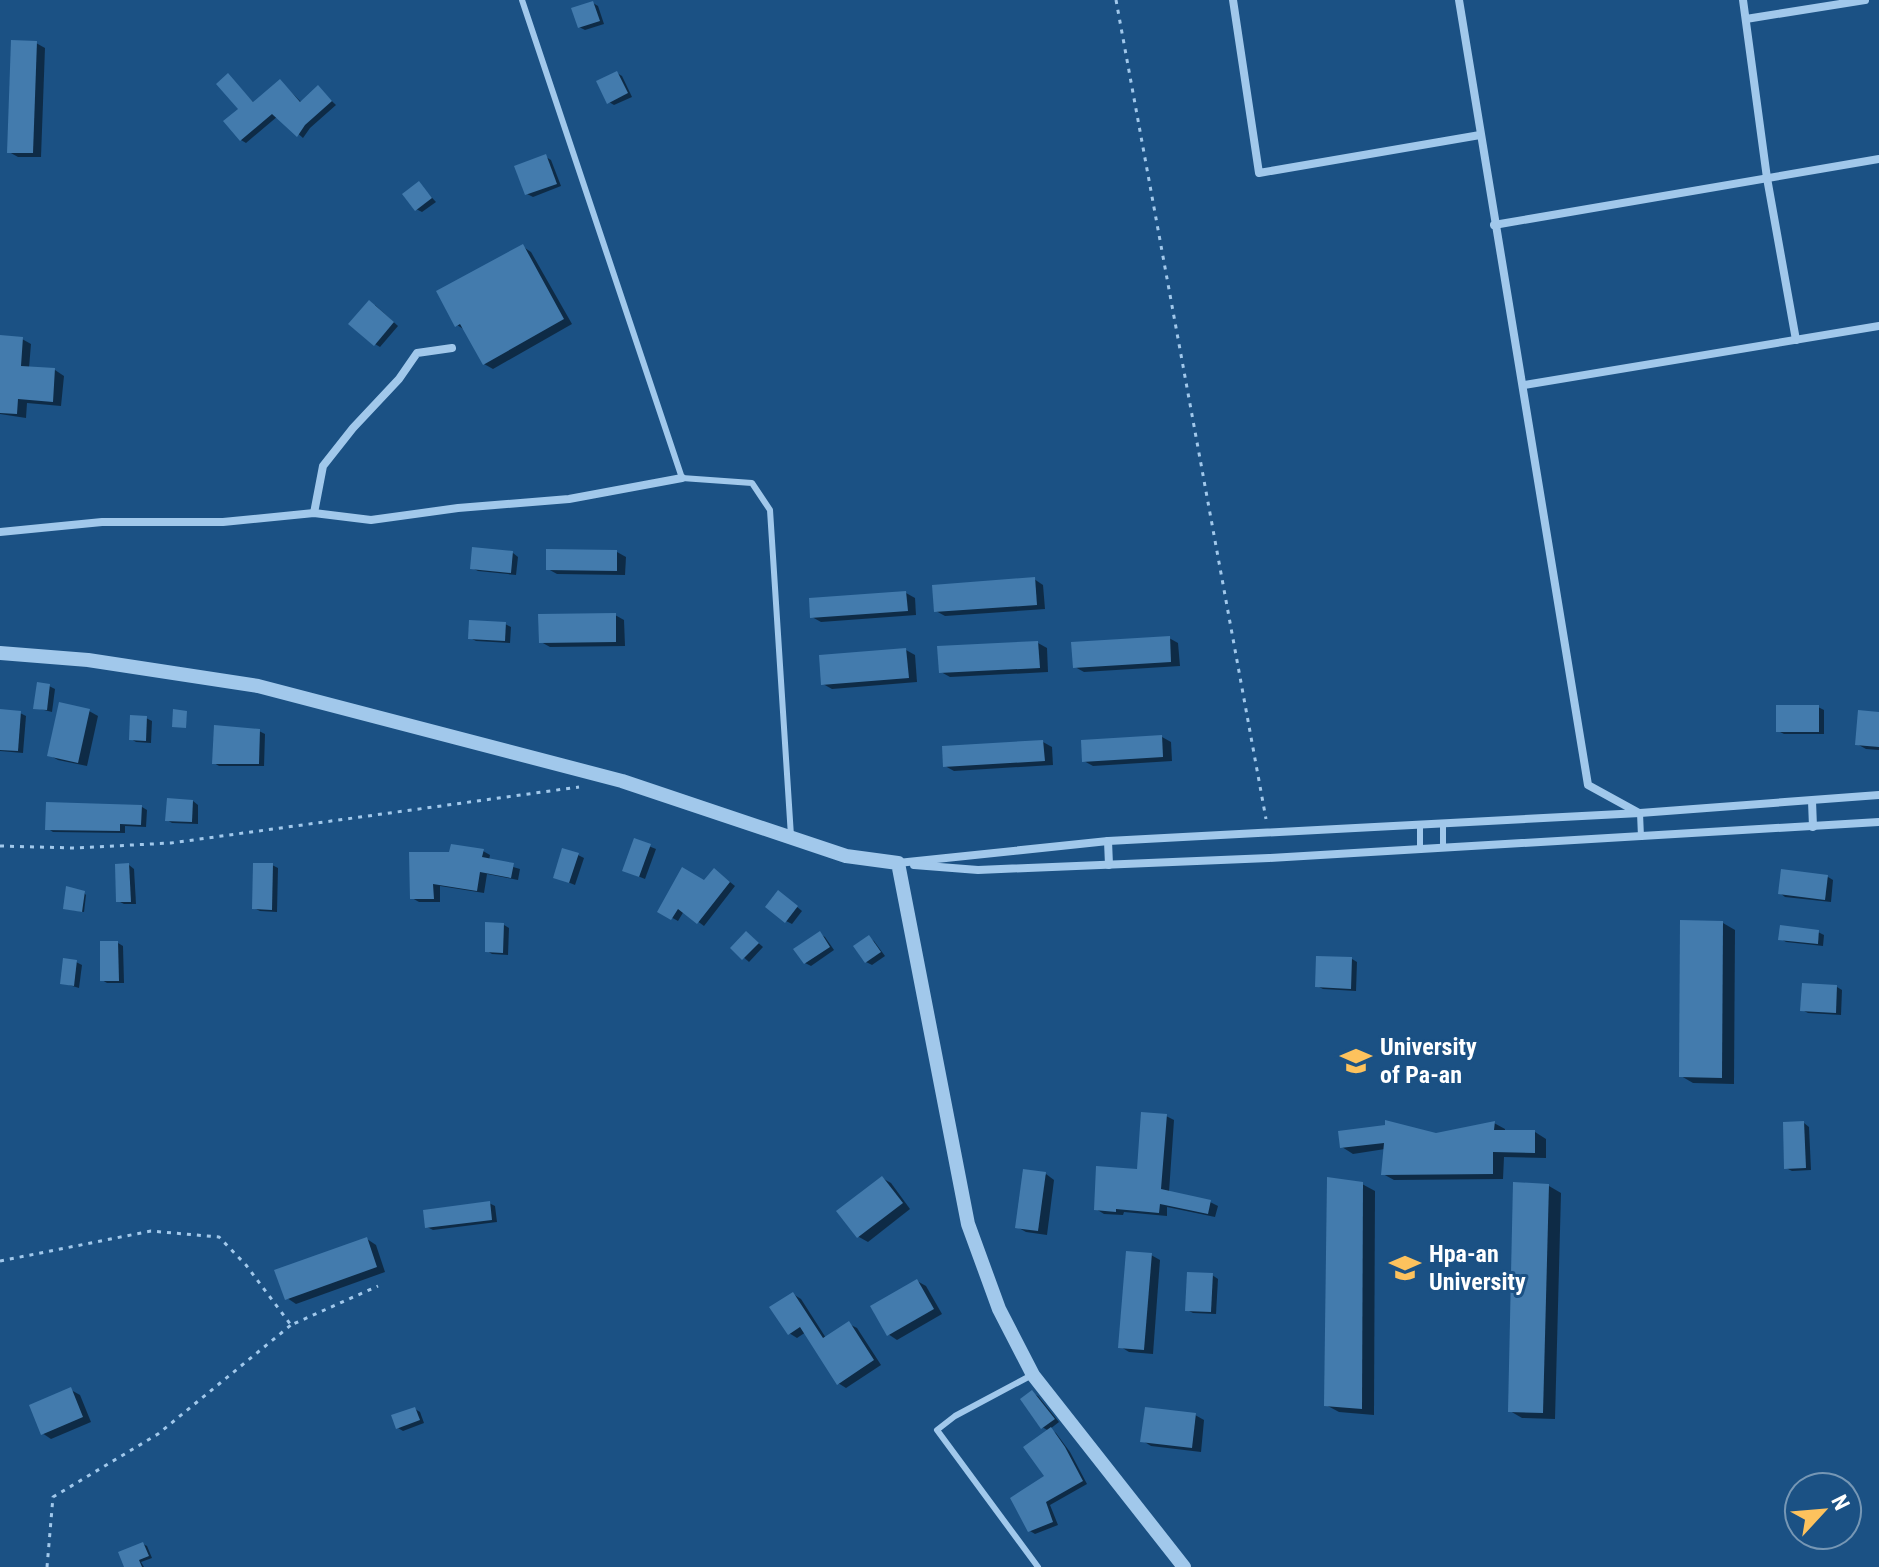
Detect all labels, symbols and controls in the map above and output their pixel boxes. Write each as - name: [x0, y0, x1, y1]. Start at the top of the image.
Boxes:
- place label: University of Pa-an: [1380, 1033, 1477, 1089]
- school or university icon: University of Pa-an: [1339, 1044, 1373, 1078]
- place label: Hpa-an University: [1429, 1240, 1526, 1296]
- school or university icon: Hpa-an University: [1388, 1251, 1422, 1285]
- north arrow: [1783, 1471, 1863, 1551]
- text: N: [1826, 1491, 1855, 1514]

